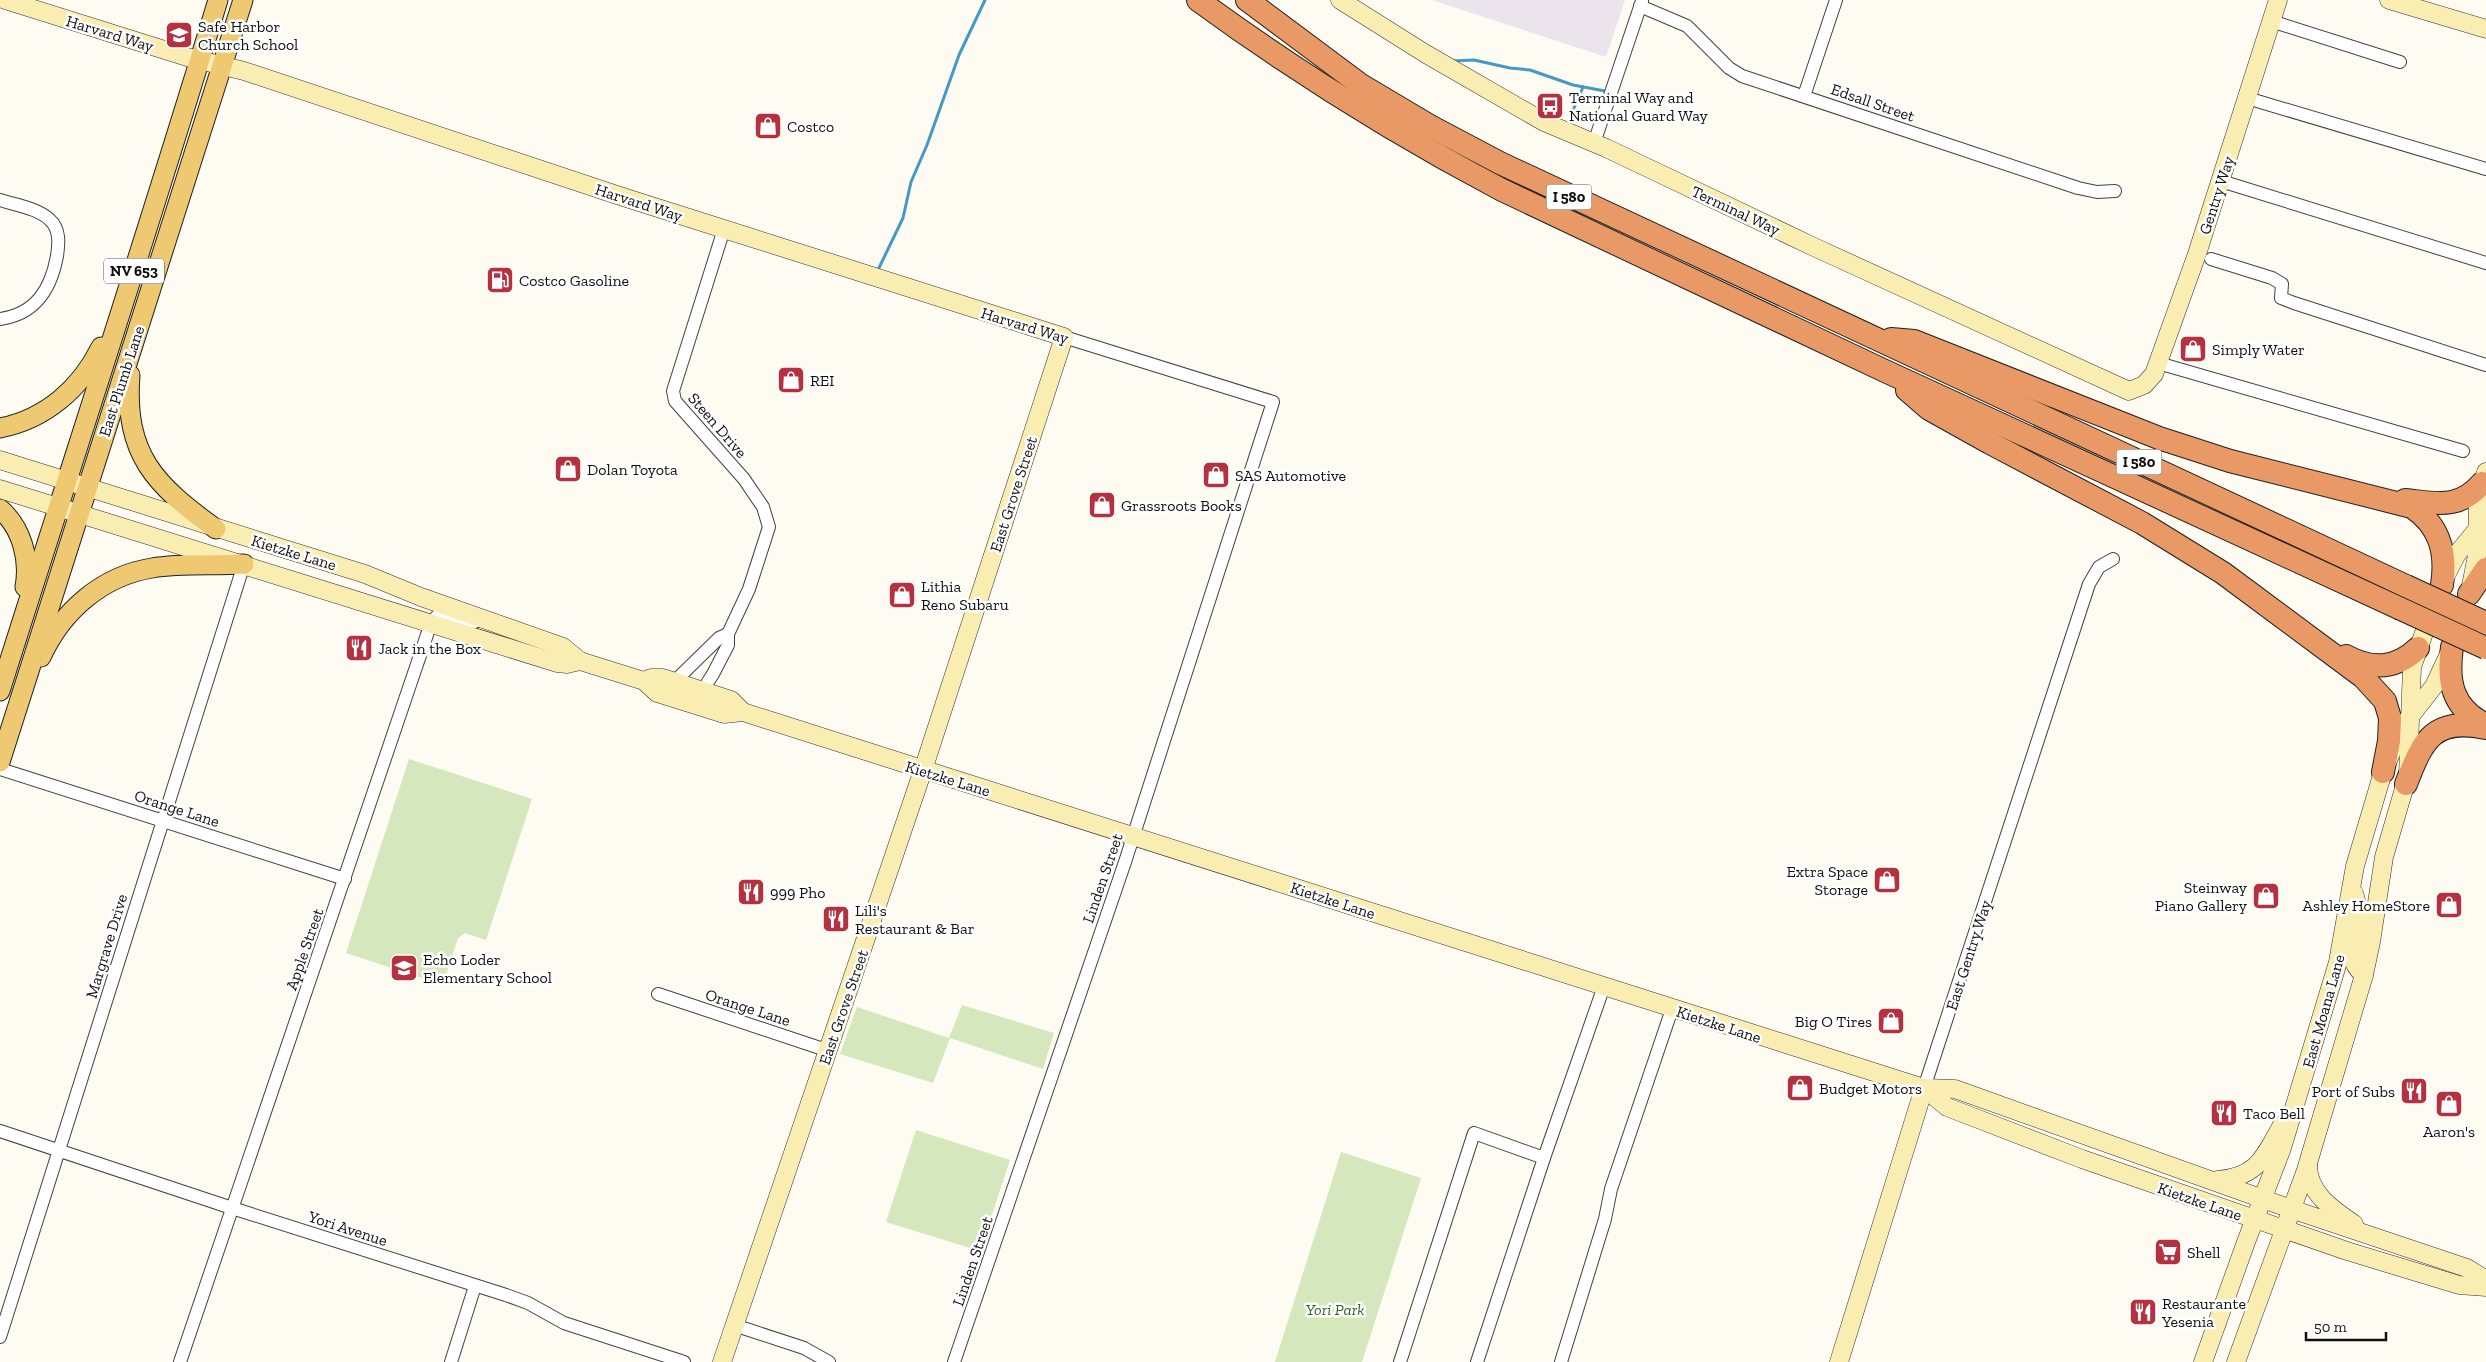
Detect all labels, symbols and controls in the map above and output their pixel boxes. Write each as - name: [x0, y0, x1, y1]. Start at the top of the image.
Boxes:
- street label: Harvard Way: [64, 11, 157, 56]
- place label: Safe Harbor Church School: [198, 17, 298, 54]
- school or university icon: Safe Harbor Church School: [164, 20, 194, 50]
- street label: Edsall Street: [1829, 79, 1917, 126]
- place label: Terminal Way and National Guard Way: [1569, 88, 1709, 125]
- bus stop icon: Terminal Way and National Guard Way: [1535, 91, 1565, 121]
- shop icon: Costco: [753, 111, 783, 141]
- place label: Costco: [787, 117, 834, 136]
- street label: Gentry Way: [2195, 153, 2238, 237]
- street label: Harvard Way: [593, 179, 686, 226]
- street label: Terminal Way: [1688, 182, 1784, 240]
- road number: I 580: [1546, 184, 1592, 210]
- road number: NV 653: [104, 258, 164, 284]
- fuel station icon: Costco Gasoline: [485, 265, 515, 295]
- place label: Costco Gasoline: [519, 271, 629, 290]
- street label: Harvard Way: [979, 303, 1072, 348]
- street label: East Plumb Lane: [95, 323, 148, 439]
- shop icon: Simply Water: [2178, 334, 2208, 364]
- place label: Simply Water: [2212, 340, 2305, 359]
- shop icon: REI: [776, 365, 806, 395]
- place label: REI: [810, 371, 834, 390]
- street label: Steen Drive: [684, 389, 751, 462]
- street label: East Grove Street: [986, 434, 1041, 554]
- road number: I 580: [2116, 450, 2162, 474]
- shop icon: Dolan Toyota: [553, 454, 583, 484]
- place label: Dolan Toyota: [587, 460, 678, 479]
- shop icon: SAS Automotive: [1201, 460, 1231, 490]
- place label: SAS Automotive: [1235, 466, 1346, 485]
- shop icon: Grassroots Books: [1087, 490, 1117, 520]
- place label: Grassroots Books: [1121, 496, 1242, 515]
- street label: Kietzke Lane: [249, 531, 339, 574]
- place label: Lithia Reno Subaru: [921, 577, 1009, 614]
- shop icon: Lithia Reno Subaru: [887, 580, 917, 610]
- restaurant icon: Jack in the Box: [344, 633, 374, 663]
- place label: Jack in the Box: [378, 639, 481, 658]
- street label: Kietzke Lane: [903, 757, 993, 800]
- street label: Orange Lane: [132, 786, 222, 831]
- street label: Linden Street: [1078, 831, 1127, 926]
- place label: Extra Space Storage: [1786, 862, 1868, 899]
- shop icon: Extra Space Storage: [1872, 865, 1902, 895]
- restaurant icon: 999 Pho: [736, 877, 766, 907]
- street label: Kietzke Lane: [1288, 878, 1378, 923]
- place label: Steinway Piano Gallery: [2155, 878, 2248, 915]
- shop icon: Steinway Piano Gallery: [2251, 881, 2281, 911]
- place label: 999 Pho: [770, 883, 825, 902]
- shop icon: Ashley HomeStore: [2434, 890, 2464, 920]
- street label: Margrave Drive: [82, 892, 131, 1001]
- place label: Ashley HomeStore: [2303, 896, 2430, 915]
- street label: East Gentry Way: [1942, 897, 1996, 1013]
- place label: Lili's Restaurant & Bar: [855, 901, 975, 938]
- restaurant icon: Lili's Restaurant & Bar: [821, 904, 851, 934]
- street label: Apple Street: [282, 906, 327, 993]
- street label: East Grove Street: [815, 947, 872, 1067]
- place label: Echo Loder Elementary School: [423, 950, 552, 987]
- street label: East Moana Lane: [2298, 952, 2349, 1070]
- school or university icon: Echo Loder Elementary School: [389, 953, 419, 983]
- street label: Orange Lane: [703, 985, 793, 1030]
- street label: Kietzke Lane: [1674, 1002, 1764, 1047]
- shop icon: Big O Tires: [1876, 1006, 1906, 1036]
- place label: Big O Tires: [1795, 1012, 1872, 1031]
- shop icon: Budget Motors: [1785, 1073, 1815, 1103]
- restaurant icon: Port of Subs: [2399, 1076, 2429, 1106]
- place label: Budget Motors: [1819, 1079, 1922, 1098]
- place label: Port of Subs: [2312, 1082, 2395, 1101]
- shop icon: Aaron's: [2434, 1089, 2464, 1119]
- restaurant icon: Taco Bell: [2209, 1098, 2239, 1128]
- place label: Taco Bell: [2243, 1104, 2305, 1123]
- place label: Aaron's: [2423, 1122, 2475, 1141]
- street label: Kietzke Lane: [2155, 1178, 2245, 1225]
- street label: Yori Avenue: [305, 1206, 390, 1250]
- street label: Linden Street: [948, 1214, 997, 1309]
- supermarket icon: Shell: [2153, 1237, 2183, 1267]
- place label: Shell: [2187, 1243, 2221, 1262]
- place label: Restaurante Yesenia: [2161, 1294, 2246, 1331]
- restaurant icon: Restaurante Yesenia: [2128, 1297, 2158, 1327]
- park label: Yori Park: [1306, 1300, 1364, 1319]
- scale bar: [2306, 1310, 2386, 1342]
- text: 50 m: [2314, 1318, 2347, 1336]

